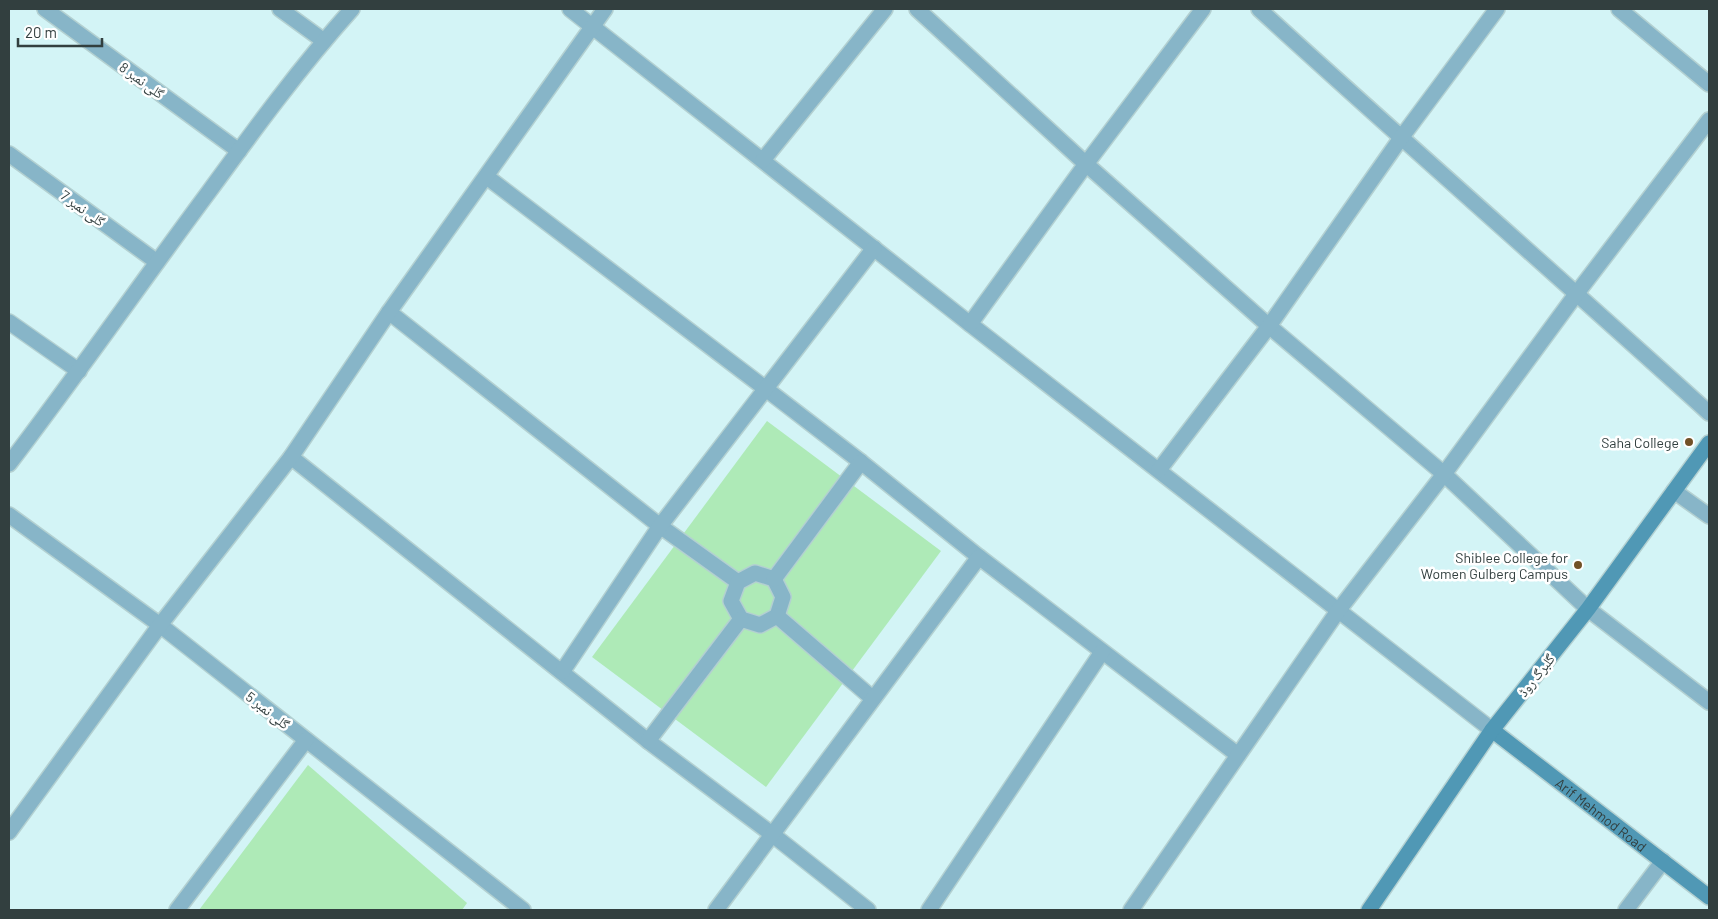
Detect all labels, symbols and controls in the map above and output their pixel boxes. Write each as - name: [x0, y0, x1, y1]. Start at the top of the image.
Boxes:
- scale bar: [18, 15, 101, 47]
- text: 20 m: [25, 23, 57, 41]
- street label: گلی نمبر 8: [116, 58, 168, 103]
- street label: گلی نمبر 7: [57, 186, 109, 231]
- place label: Saha College: [1601, 434, 1679, 451]
- marker: Saha College: [1683, 436, 1695, 448]
- place label: Shiblee College for Women Gulberg Campus: [1421, 549, 1568, 582]
- marker: Shiblee College for Women Gulberg Campus: [1572, 559, 1584, 571]
- street label: گلبرگ روڈ: [1514, 650, 1559, 700]
- street label: گلی نمبر 5: [242, 688, 293, 733]
- street label: Arif Mehmod Road: [1552, 774, 1650, 855]

